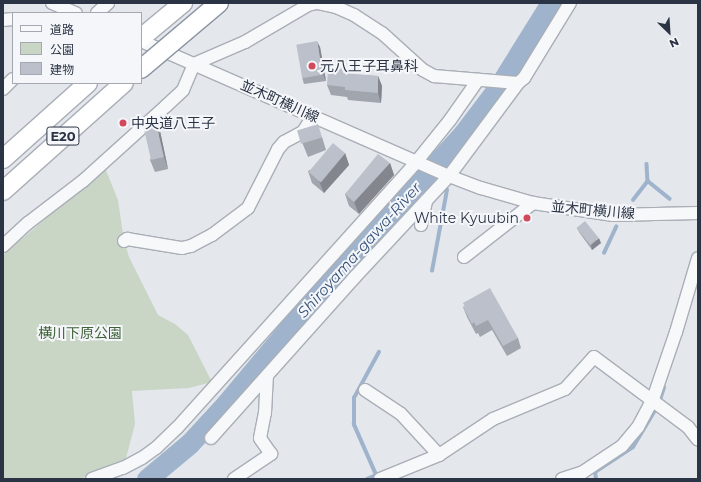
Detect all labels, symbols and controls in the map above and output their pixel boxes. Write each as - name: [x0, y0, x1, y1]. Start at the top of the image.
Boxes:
- legend: [12, 12, 142, 84]
- north arrow: [649, 12, 689, 52]
- text: 道路: [50, 22, 74, 37]
- text: N: [667, 35, 681, 51]
- text: 公園: [50, 42, 74, 57]
- place label: 元八王子耳鼻科: [320, 58, 418, 74]
- marker: 元八王子耳鼻科: [307, 61, 317, 71]
- text: 建物: [50, 62, 74, 77]
- street label: 並木町横川線: [238, 76, 322, 126]
- place label: 中央道八王子: [131, 115, 215, 131]
- marker: 中央道八王子: [118, 118, 128, 128]
- road number: E20: [46, 125, 80, 147]
- water label: Shiroyama-gawa-River: [294, 179, 424, 321]
- street label: 並木町横川線: [550, 198, 636, 222]
- place label: White Kyuubin: [414, 210, 519, 226]
- marker: White Kyuubin: [522, 213, 532, 223]
- park label: 横川下原公園: [38, 325, 122, 341]

